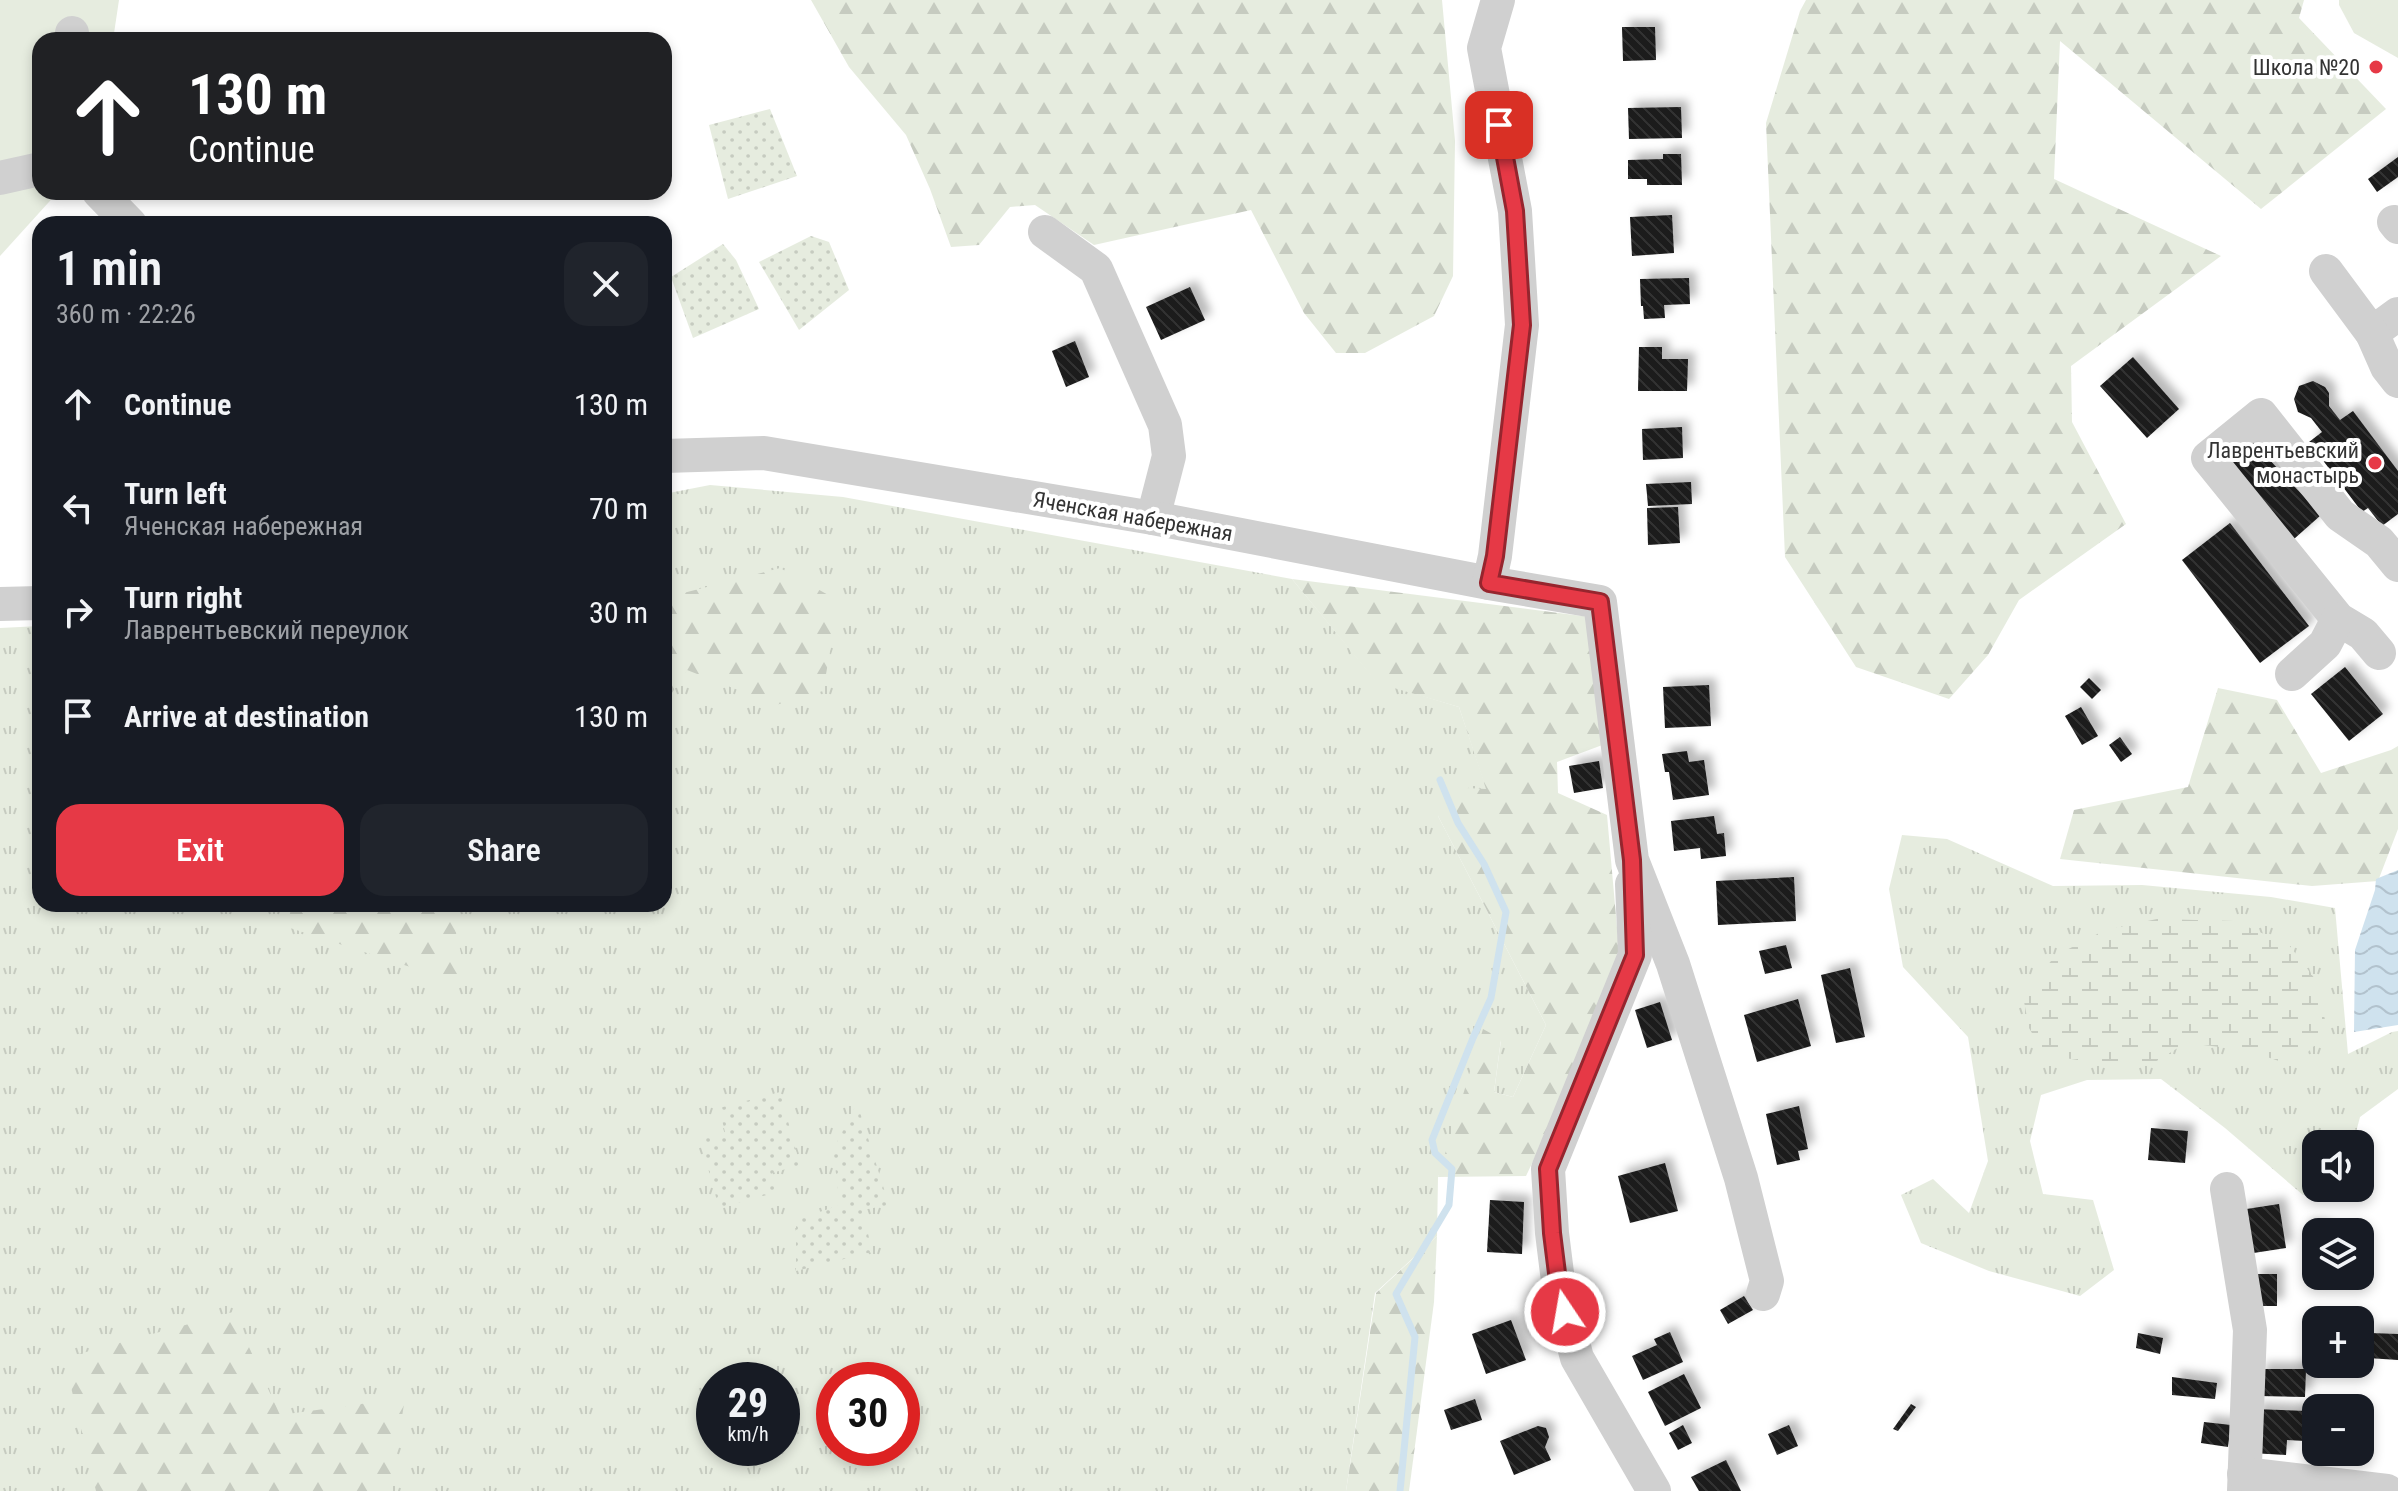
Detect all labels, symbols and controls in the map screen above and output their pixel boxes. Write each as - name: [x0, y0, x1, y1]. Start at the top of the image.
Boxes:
- place label: Школа №20: [2253, 55, 2360, 80]
- marker: Школа №20: [2367, 58, 2385, 76]
- text: 130 m: [188, 62, 327, 128]
- icon: ahead: [56, 64, 160, 168]
- pin: [1465, 91, 1533, 159]
- icon: arrive: [1477, 103, 1521, 147]
- text: Continue: [188, 129, 315, 171]
- text: 1 min: [56, 240, 162, 297]
- button: close: [564, 242, 648, 326]
- text: 360 m · 22:26: [56, 299, 196, 329]
- icon: ahead: [56, 382, 100, 426]
- text: Continue: [124, 387, 231, 422]
- text: 130 m: [574, 387, 648, 422]
- place label: Лаврентьевский монастырь: [2207, 438, 2359, 488]
- marker: Лаврентьевский монастырь: [2366, 454, 2384, 472]
- text: Turn left: [124, 476, 227, 511]
- icon: left: [56, 486, 100, 530]
- street label: Яченская набережная: [1031, 487, 1235, 546]
- text: 70 m: [589, 491, 648, 526]
- text: Яченская набережная: [124, 511, 363, 541]
- text: Turn right: [124, 580, 242, 615]
- icon: right: [56, 590, 100, 634]
- text: 30 m: [589, 595, 648, 630]
- text: Лаврентьевский переулок: [124, 615, 409, 645]
- icon: arrive: [56, 694, 100, 738]
- text: Arrive at destination: [124, 699, 369, 734]
- text: 130 m: [574, 699, 648, 734]
- button: Exit: [56, 804, 344, 896]
- button: Share: [360, 804, 648, 896]
- map controls: [2302, 1130, 2374, 1466]
- button: sound: [2302, 1130, 2374, 1202]
- button: layers: [2302, 1218, 2374, 1290]
- position arrow: [1523, 1270, 1607, 1354]
- button: +: [2302, 1306, 2374, 1378]
- speed limit sign: 30: [816, 1362, 920, 1466]
- text: 29: [728, 1380, 768, 1427]
- button: −: [2302, 1394, 2374, 1466]
- text: km/h: [727, 1422, 769, 1446]

